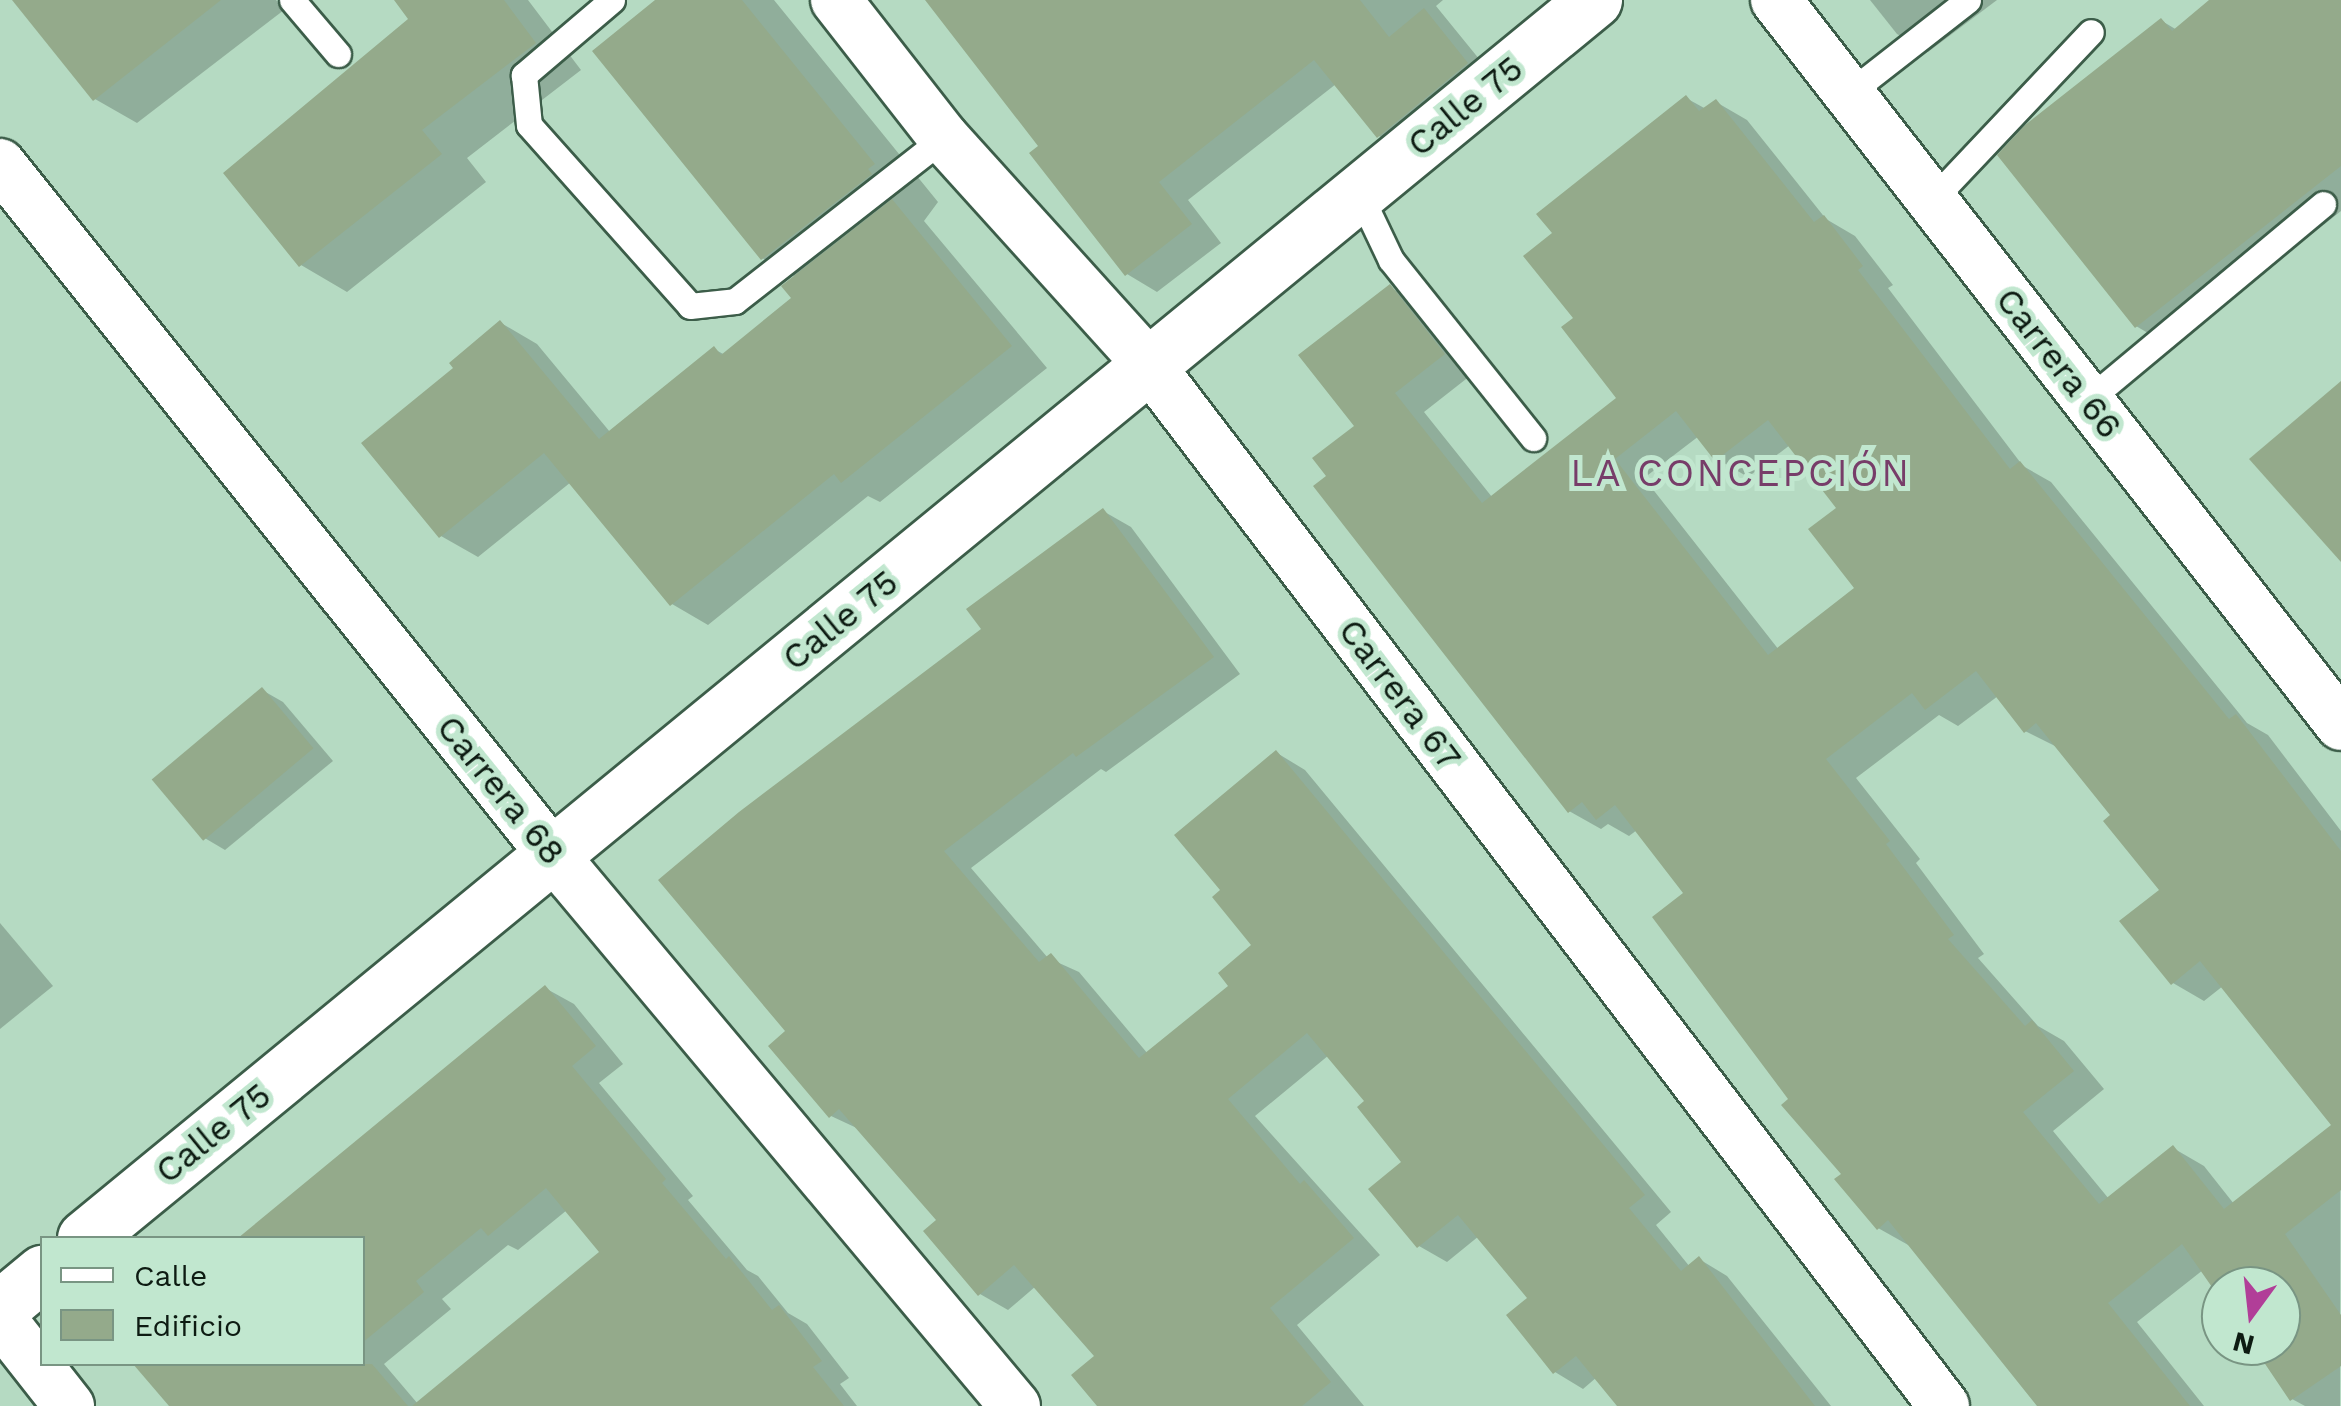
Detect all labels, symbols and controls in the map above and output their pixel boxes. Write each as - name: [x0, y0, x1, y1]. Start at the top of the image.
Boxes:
- street label: Calle 75: [1398, 46, 1532, 166]
- street label: Carrera 66: [1987, 279, 2131, 447]
- district label: LA CONCEPCIÓN: [1570, 451, 1912, 497]
- street label: Calle 75: [773, 560, 907, 680]
- street label: Carrera 67: [1330, 610, 1470, 778]
- street label: Carrera 68: [428, 707, 574, 873]
- street label: Calle 75: [146, 1073, 280, 1193]
- legend: [40, 1236, 365, 1366]
- text: Calle: [134, 1258, 207, 1293]
- north arrow: [2201, 1266, 2301, 1366]
- text: Edificio: [134, 1308, 242, 1343]
- text: N: [2229, 1325, 2258, 1362]

